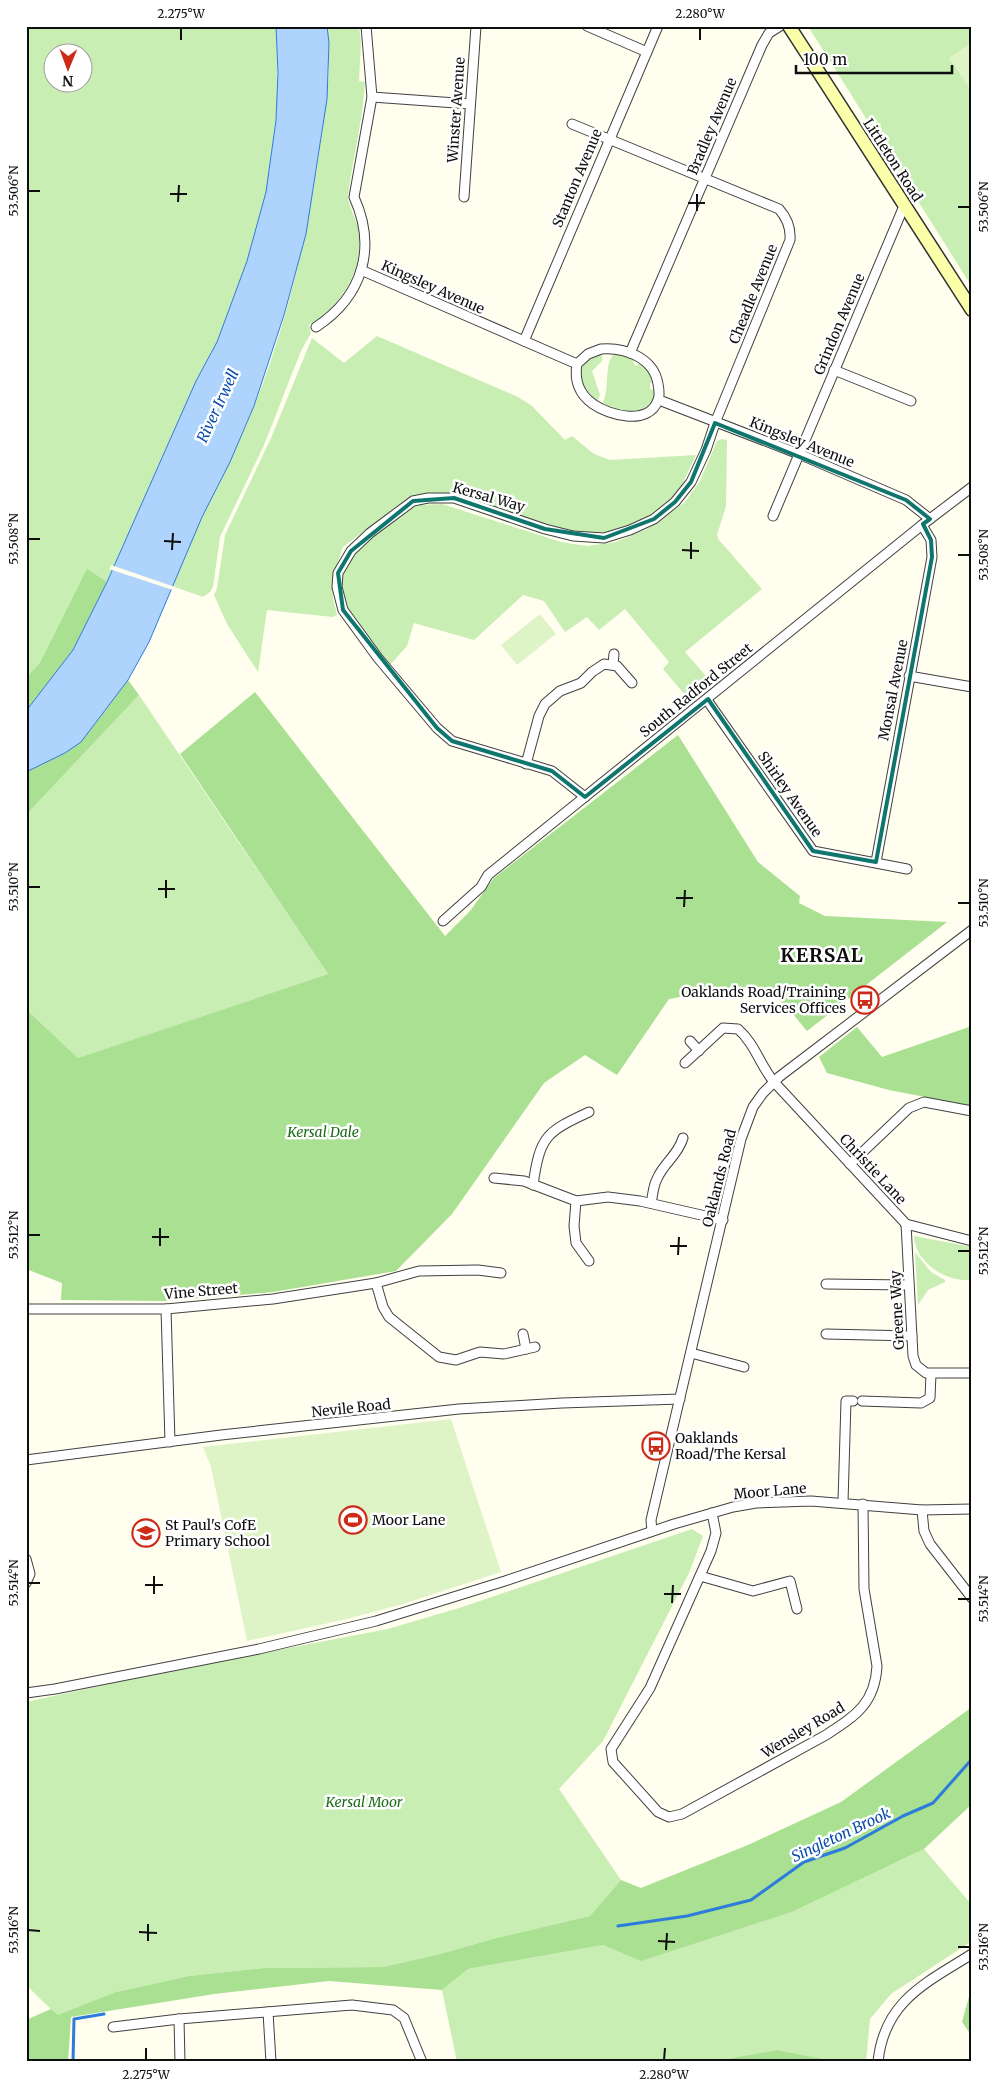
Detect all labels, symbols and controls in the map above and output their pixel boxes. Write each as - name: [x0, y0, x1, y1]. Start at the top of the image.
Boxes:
- text: 2.275°W: [157, 6, 206, 21]
- text: 2.280°W: [675, 6, 726, 21]
- north arrow: [42, 42, 92, 92]
- scale bar: [796, 42, 952, 74]
- text: 100 m: [803, 50, 847, 69]
- street label: Winster Avenue: [443, 57, 469, 164]
- text: N: [62, 72, 73, 90]
- street label: Bradley Avenue: [683, 75, 741, 177]
- street label: Littleton Road: [859, 115, 927, 205]
- street label: Stanton Avenue: [548, 126, 606, 230]
- text: 53.506°N: [6, 165, 21, 216]
- text: 53.506°N: [976, 181, 991, 232]
- street label: Cheadle Avenue: [725, 242, 781, 346]
- street label: Kingsley Avenue: [379, 256, 487, 318]
- street label: Grindon Avenue: [810, 271, 868, 377]
- water label: River Irwell: [192, 366, 243, 445]
- street label: Kingsley Avenue: [747, 413, 857, 471]
- street label: Kersal Way: [451, 478, 528, 516]
- text: 53.508°N: [6, 513, 21, 565]
- text: 53.508°N: [976, 529, 991, 581]
- street label: Monsal Avenue: [874, 638, 912, 742]
- street label: South Radford Street: [636, 639, 756, 741]
- street label: Shirley Avenue: [754, 748, 826, 840]
- text: 53.510°N: [6, 862, 21, 911]
- text: 53.510°N: [976, 878, 991, 927]
- district label: KERSAL: [780, 943, 864, 967]
- place label: Oaklands Road/Training Services Offices: [681, 983, 847, 1017]
- bus stop icon: Oaklands Road/Training Services Offices: [850, 985, 880, 1015]
- park label: Kersal Dale: [286, 1123, 359, 1141]
- street label: Oaklands Road: [698, 1127, 740, 1229]
- street label: Christie Lane: [836, 1130, 910, 1208]
- text: 53.512°N: [6, 1210, 21, 1259]
- text: 53.512°N: [976, 1226, 991, 1275]
- street label: Greene Way: [886, 1269, 908, 1350]
- street label: Vine Street: [163, 1279, 239, 1303]
- street label: Nevile Road: [310, 1395, 392, 1421]
- place label: Oaklands Road/The Kersal: [675, 1429, 787, 1463]
- bus stop icon: Oaklands Road/The Kersal: [641, 1431, 671, 1461]
- street label: Moor Lane: [733, 1479, 807, 1503]
- sports icon: Moor Lane: [338, 1505, 368, 1535]
- place label: Moor Lane: [372, 1511, 445, 1529]
- place label: St Paul's CofE Primary School: [165, 1516, 270, 1550]
- school or university icon: St Paul's CofE Primary School: [131, 1518, 161, 1548]
- text: 53.514°N: [6, 1559, 21, 1607]
- text: 53.514°N: [976, 1575, 991, 1623]
- street label: Wensley Road: [757, 1698, 848, 1762]
- park label: Kersal Moor: [325, 1793, 403, 1811]
- water label: Singleton Brook: [788, 1803, 894, 1866]
- text: 53.516°N: [6, 1905, 21, 1954]
- text: 53.516°N: [976, 1922, 991, 1971]
- text: 2.275°W: [122, 2067, 171, 2082]
- text: 2.280°W: [639, 2067, 690, 2082]

